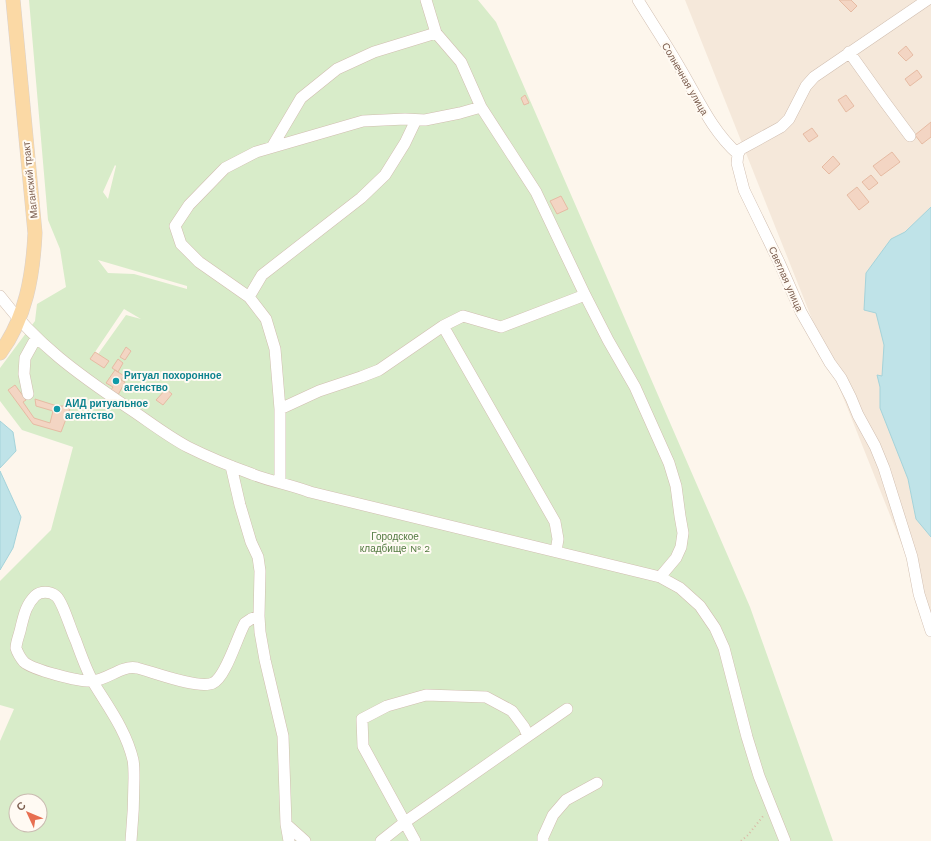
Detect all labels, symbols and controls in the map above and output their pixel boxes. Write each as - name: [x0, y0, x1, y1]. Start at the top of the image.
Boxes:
- street label: Солнечная улица: [660, 41, 710, 118]
- street label: Маганский тракт: [20, 141, 40, 219]
- street label: Светлая улица: [767, 245, 805, 313]
- place label: Ритуал похоронное агенство: [124, 370, 222, 393]
- marker: Ритуал похоронное агенство: [111, 376, 121, 386]
- place label: АИД ритуальное агентство: [65, 398, 148, 421]
- marker: АИД ритуальное агентство: [52, 404, 62, 414]
- park label: Городское кладбище № 2: [360, 531, 430, 554]
- north arrow: [8, 793, 48, 833]
- text: С: [14, 799, 29, 814]

